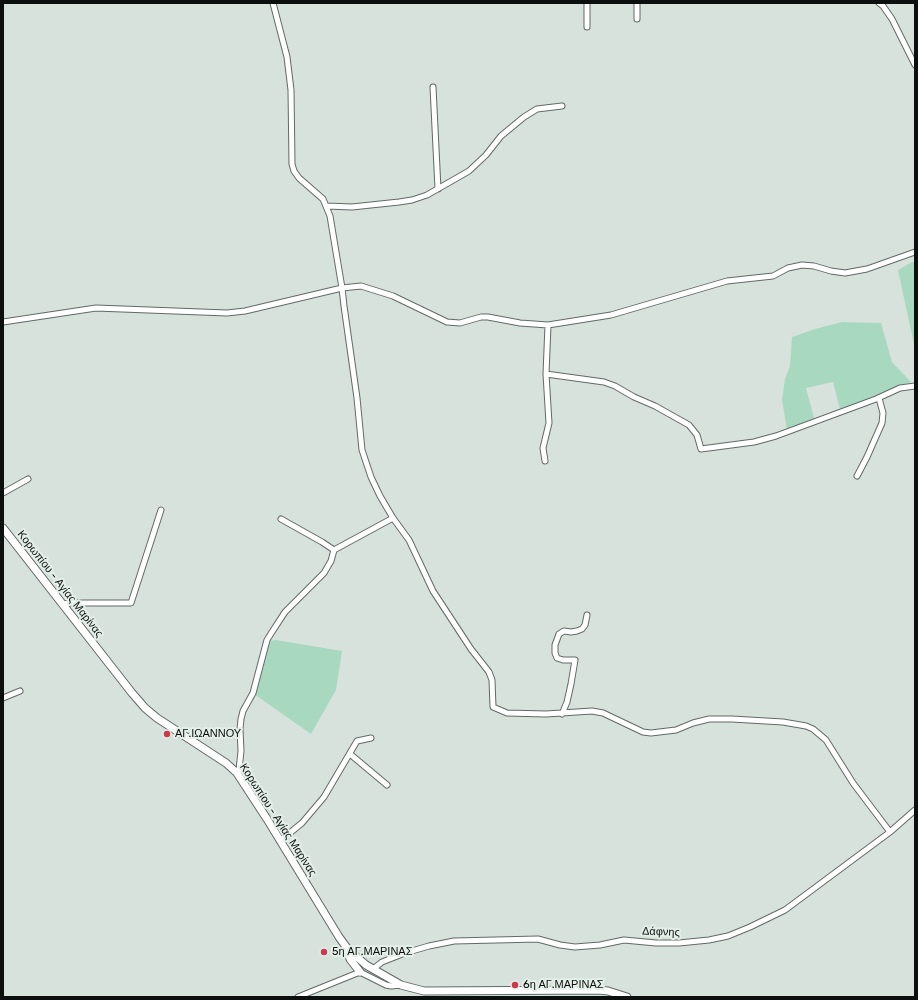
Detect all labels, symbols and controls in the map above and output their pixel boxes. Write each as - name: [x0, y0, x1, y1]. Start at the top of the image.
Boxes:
- street label: Κορωπίου - Αγίας Μαρίνας: [14, 528, 106, 640]
- place label: ΑΓ.ΙΩΑΝΝΟΥ: [175, 727, 241, 741]
- marker: ΑΓ.ΙΩΑΝΝΟΥ: [162, 729, 172, 739]
- street label: Κορωπίου - Αγίας Μαρίνας: [237, 761, 319, 879]
- street label: Δάφνης: [642, 925, 680, 939]
- place label: 5η ΑΓ.ΜΑΡΙΝΑΣ: [332, 945, 412, 959]
- marker: 5η ΑΓ.ΜΑΡΙΝΑΣ: [319, 947, 329, 957]
- place label: 6η ΑΓ.ΜΑΡΙΝΑΣ: [523, 978, 604, 992]
- marker: 6η ΑΓ.ΜΑΡΙΝΑΣ: [510, 980, 520, 990]

